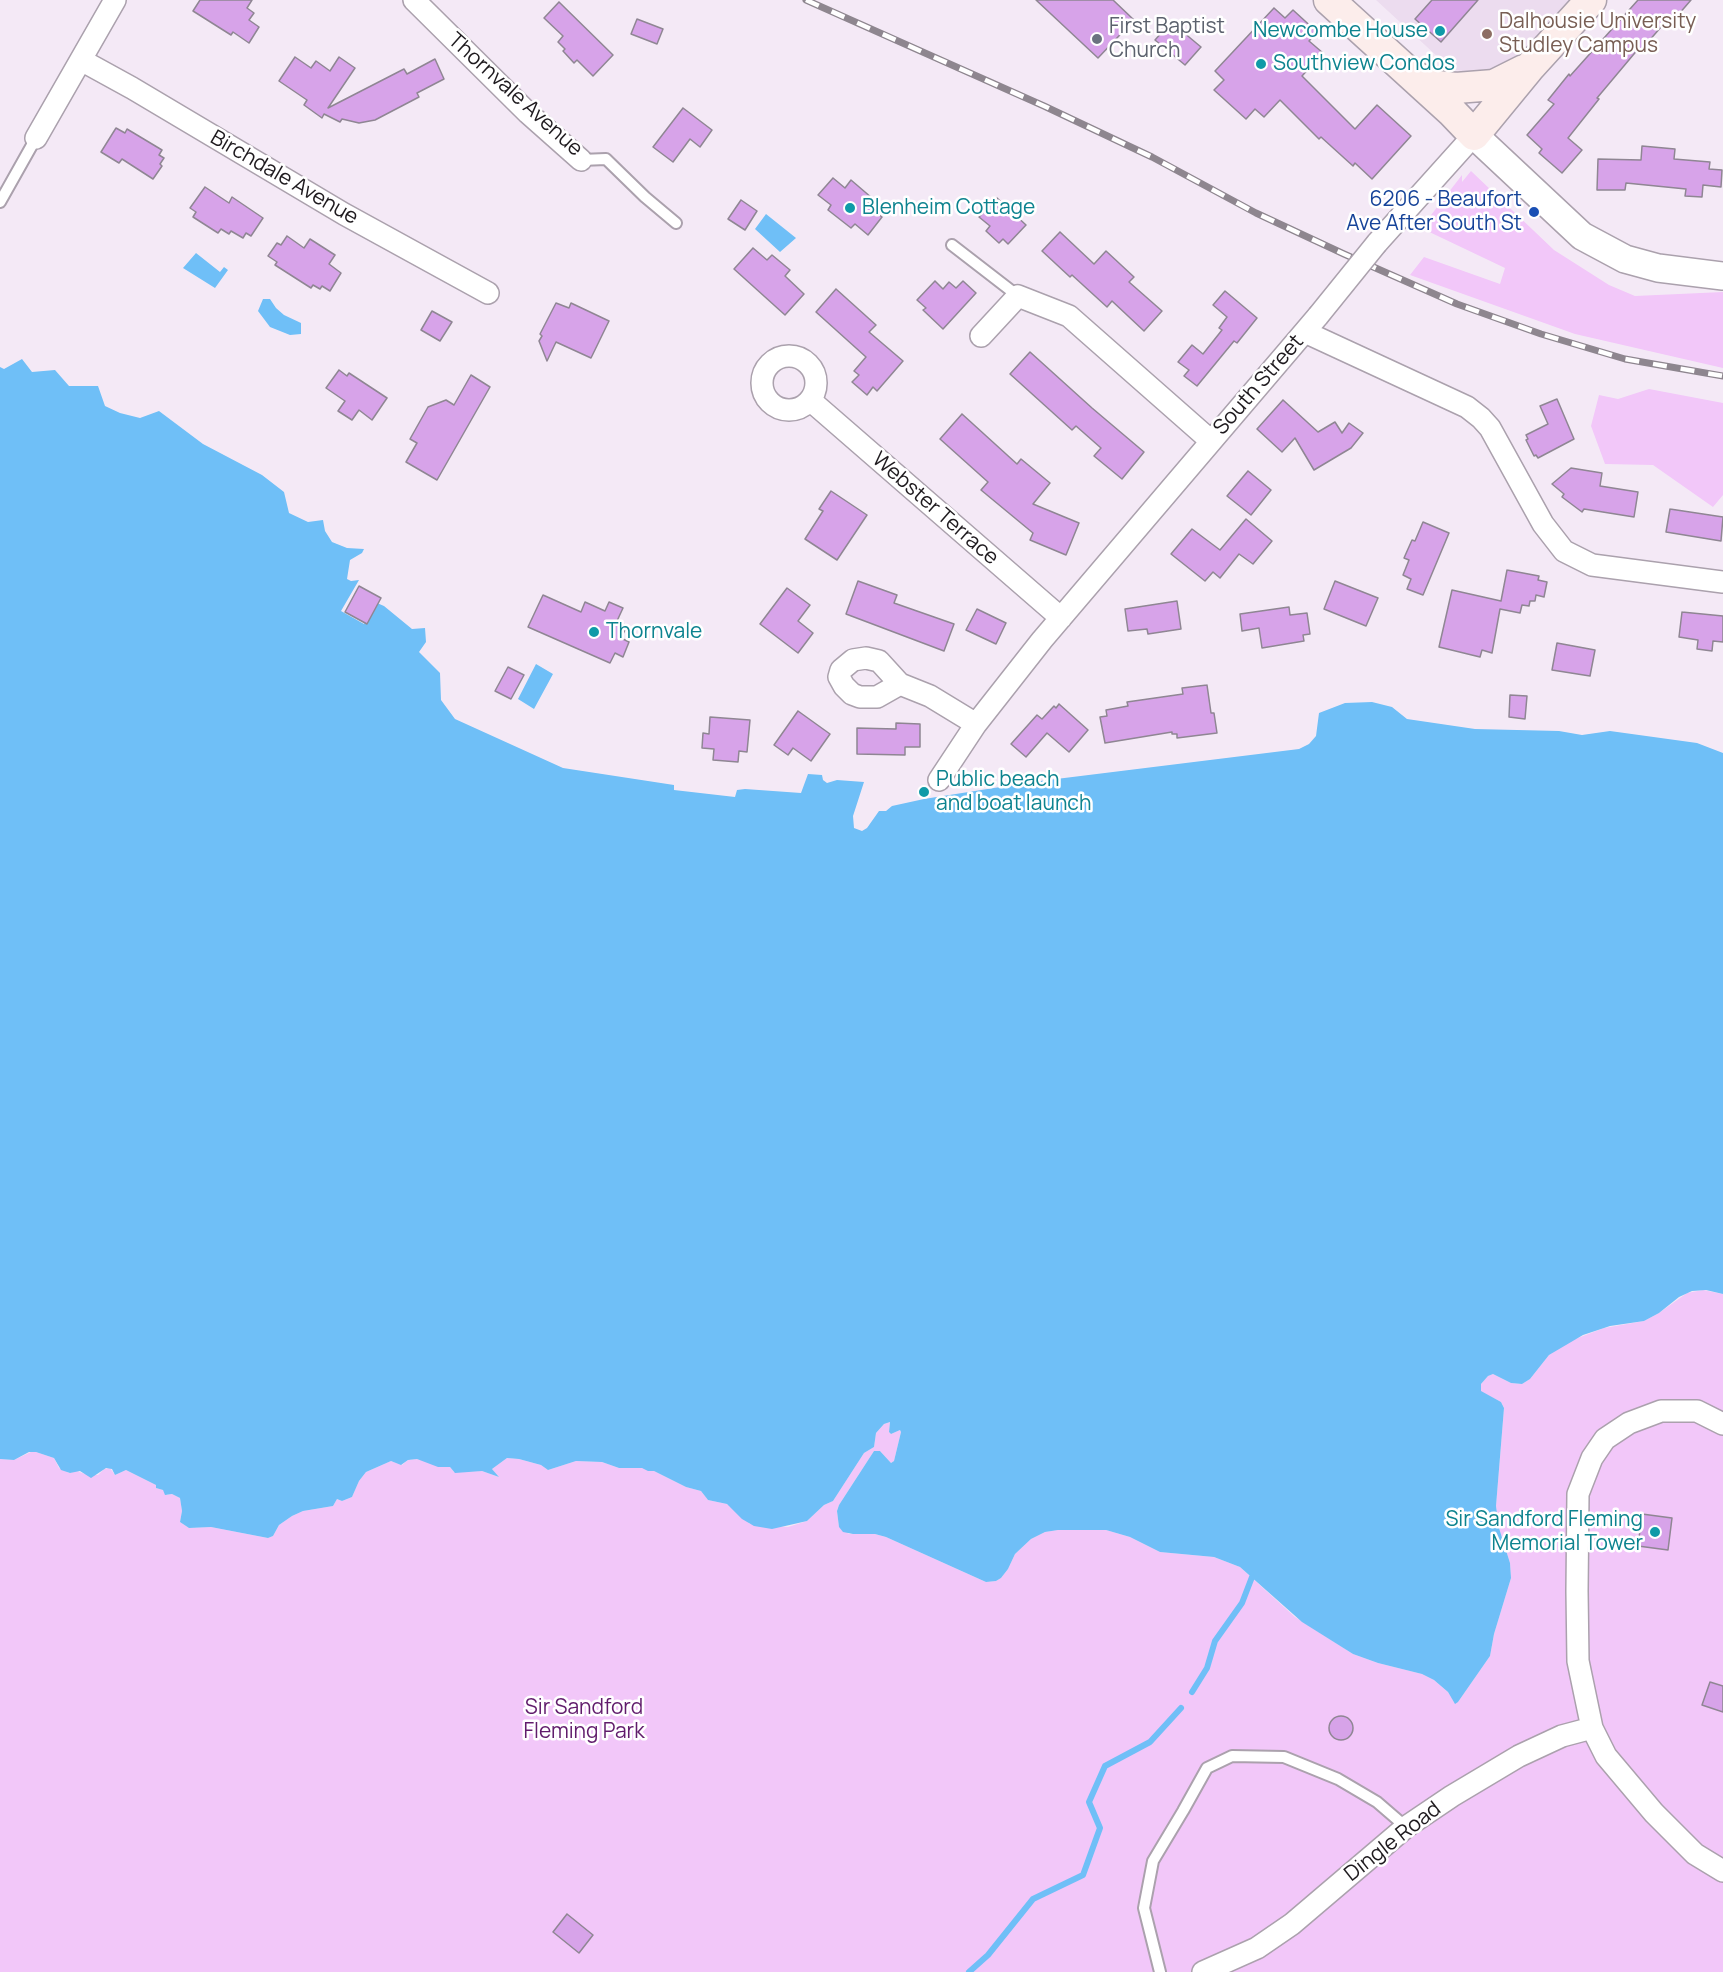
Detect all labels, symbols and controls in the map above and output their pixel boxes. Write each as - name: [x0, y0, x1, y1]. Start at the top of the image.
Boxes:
- place label: Dalhousie University Studley Campus: [1499, 9, 1696, 59]
- place label: First Baptist Church: [1109, 14, 1225, 64]
- place label: Newcombe House: [1253, 18, 1428, 44]
- marker: Newcombe House: [1433, 24, 1447, 38]
- marker: Dalhousie University Studley Campus: [1480, 27, 1494, 41]
- street label: Thornvale Avenue: [442, 28, 588, 162]
- marker: First Baptist Church: [1090, 32, 1104, 46]
- place label: Southview Condos: [1273, 51, 1455, 77]
- marker: Southview Condos: [1254, 57, 1268, 71]
- street label: Birchdale Avenue: [206, 125, 362, 231]
- place label: 6206 - Beaufort Ave After South St: [1346, 187, 1522, 237]
- place label: Blenheim Cottage: [862, 195, 1035, 221]
- marker: Blenheim Cottage: [843, 201, 857, 215]
- marker: 6206 - Beaufort Ave After South St: [1527, 205, 1541, 219]
- street label: South Street: [1209, 330, 1309, 440]
- street label: Webster Terrace: [867, 447, 1003, 571]
- place label: Thornvale: [606, 619, 702, 645]
- marker: Thornvale: [587, 625, 601, 639]
- place label: Public beach and boat launch: [936, 767, 1091, 817]
- marker: Public beach and boat launch: [917, 785, 931, 799]
- place label: Sir Sandford Fleming Memorial Tower: [1445, 1507, 1643, 1557]
- marker: Sir Sandford Fleming Memorial Tower: [1648, 1525, 1662, 1539]
- park label: Sir Sandford Fleming Park: [523, 1695, 645, 1745]
- street label: Dingle Road: [1340, 1797, 1446, 1887]

